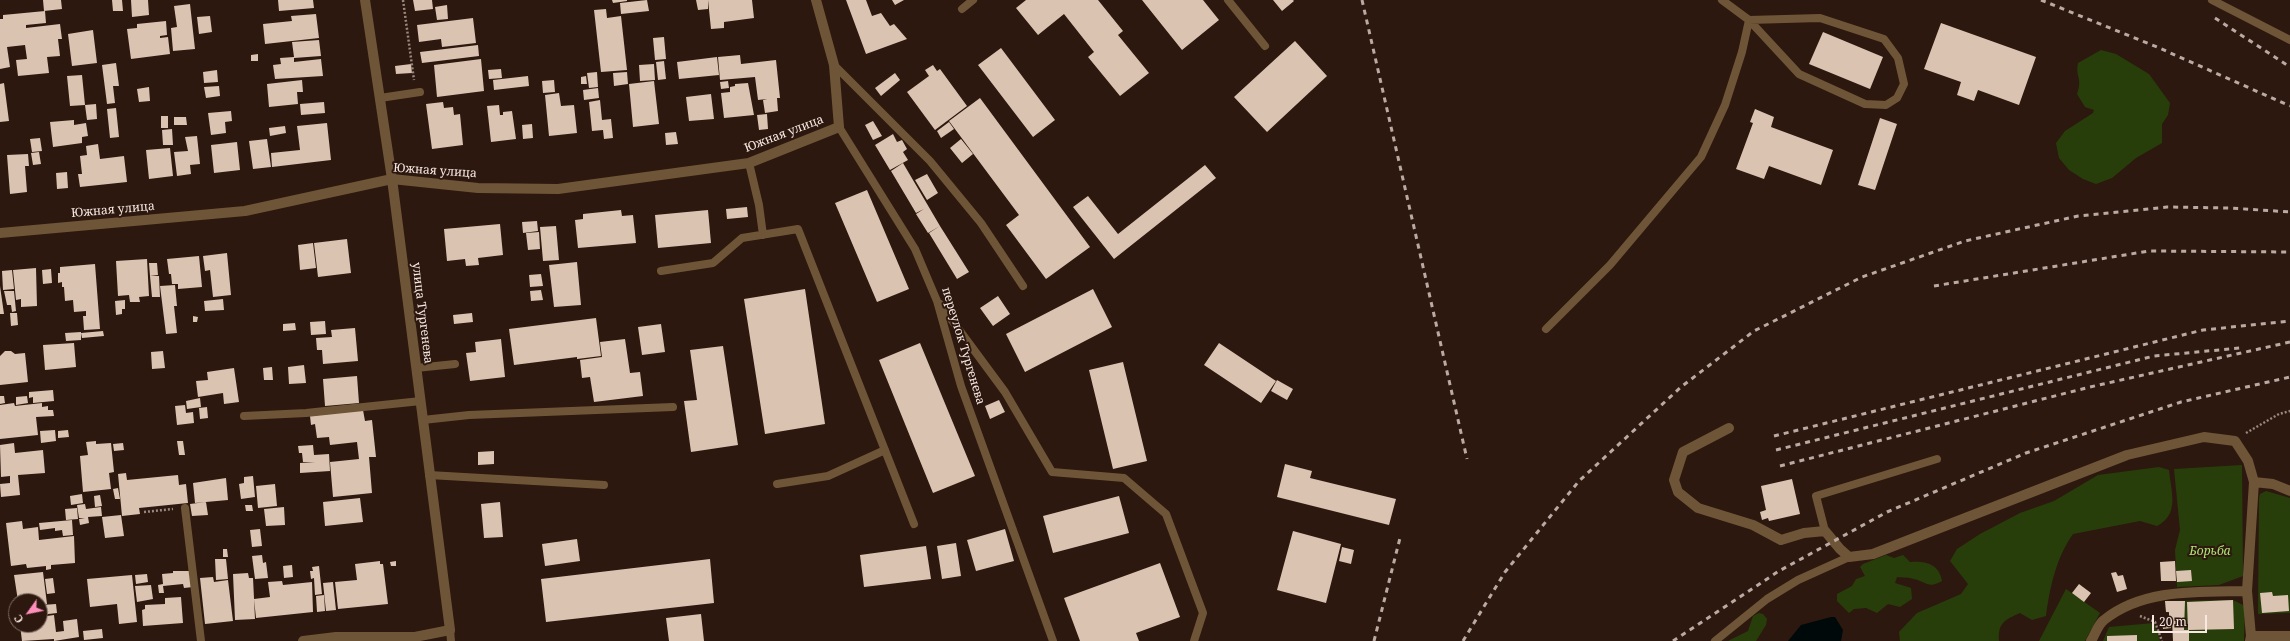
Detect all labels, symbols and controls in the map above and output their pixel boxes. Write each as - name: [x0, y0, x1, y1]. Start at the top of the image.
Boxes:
- street label: Южная улица: [742, 112, 826, 156]
- street label: Южная улица: [393, 161, 477, 181]
- street label: Южная улица: [71, 199, 155, 221]
- street label: улица Тургенева: [409, 261, 435, 365]
- street label: переулок Тургенева: [938, 286, 988, 406]
- park label: Борьба: [2189, 545, 2231, 559]
- north arrow: [8, 593, 48, 633]
- scale bar: [2154, 607, 2209, 633]
- text: С: [10, 612, 27, 626]
- text: 20 m: [2159, 613, 2187, 630]

